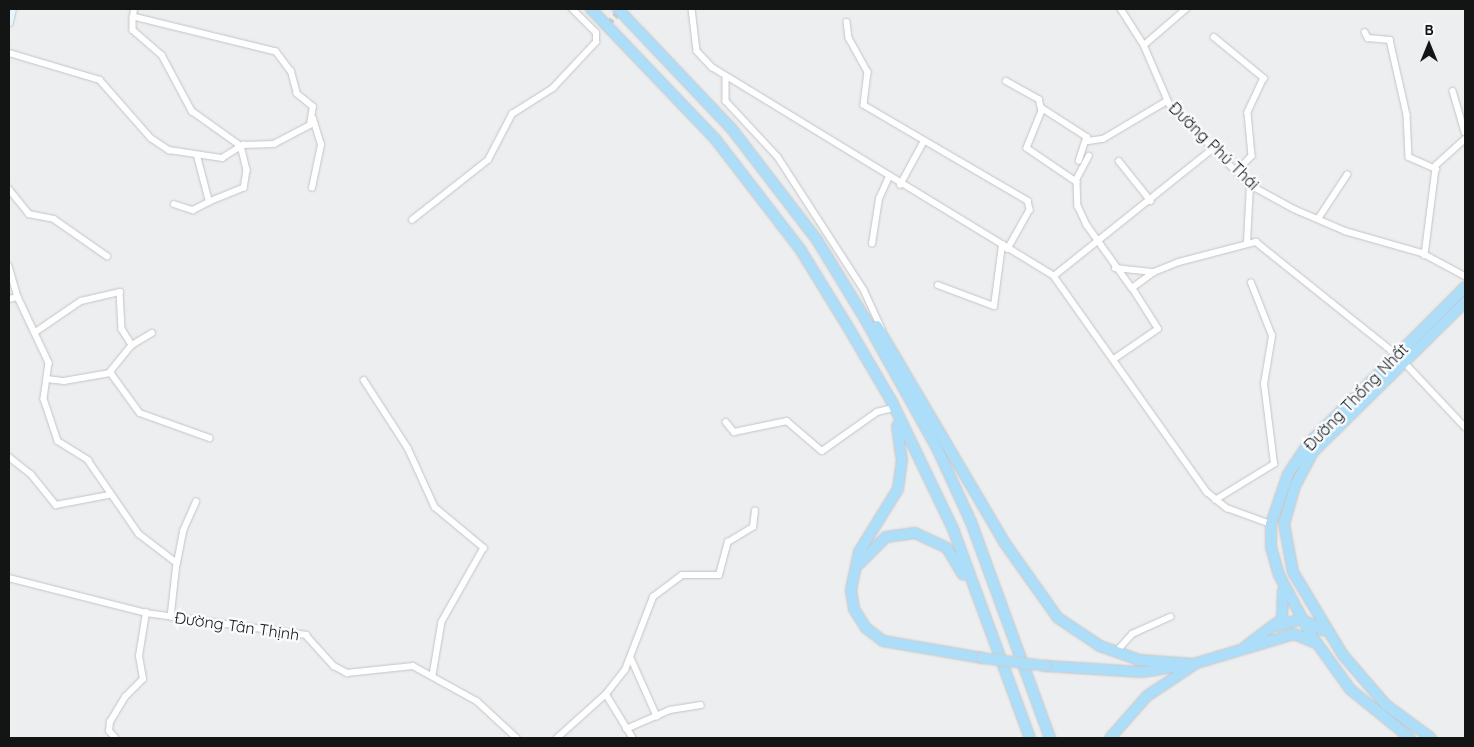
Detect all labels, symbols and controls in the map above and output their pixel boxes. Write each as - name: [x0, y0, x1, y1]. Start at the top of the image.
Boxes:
- north arrow: [1404, 20, 1454, 70]
- text: B: [1424, 21, 1434, 39]
- street label: Đường Phú Thái: [1165, 98, 1263, 194]
- street label: Đường Thống Nhất: [1300, 339, 1412, 455]
- street label: Đường Tân Thịnh: [173, 608, 301, 644]

